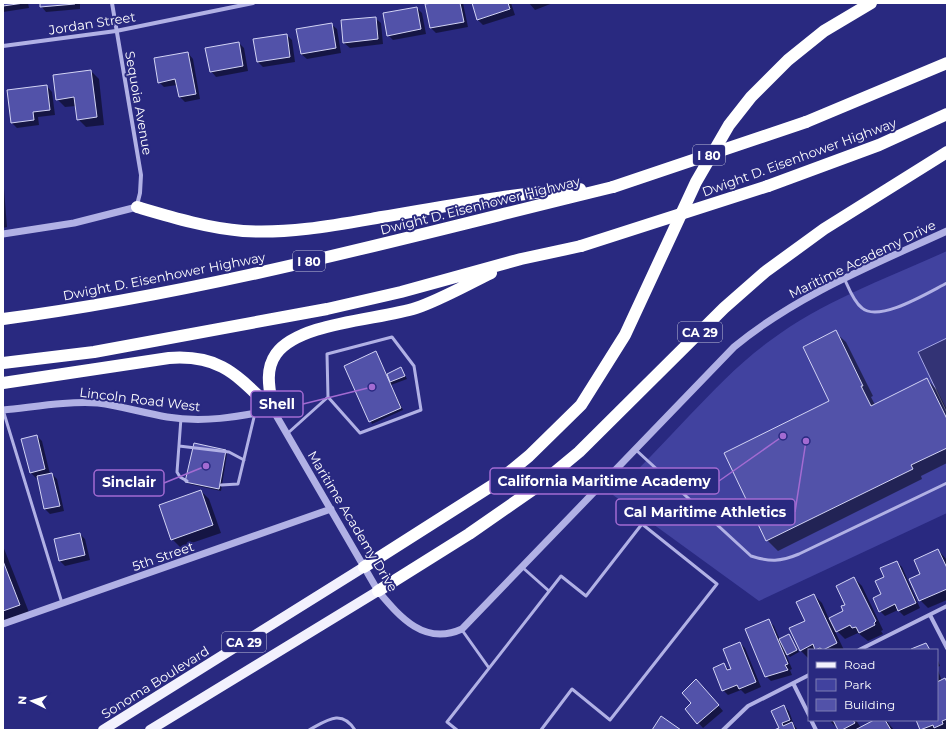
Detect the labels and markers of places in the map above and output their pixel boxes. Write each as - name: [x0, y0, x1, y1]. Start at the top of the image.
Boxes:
- callout: Shell: [251, 391, 303, 417]
- callout: California Maritime Academy: [490, 468, 719, 494]
- callout: Sinclair: [94, 470, 164, 496]
- callout: Cal Maritime Athletics: [616, 499, 795, 525]

